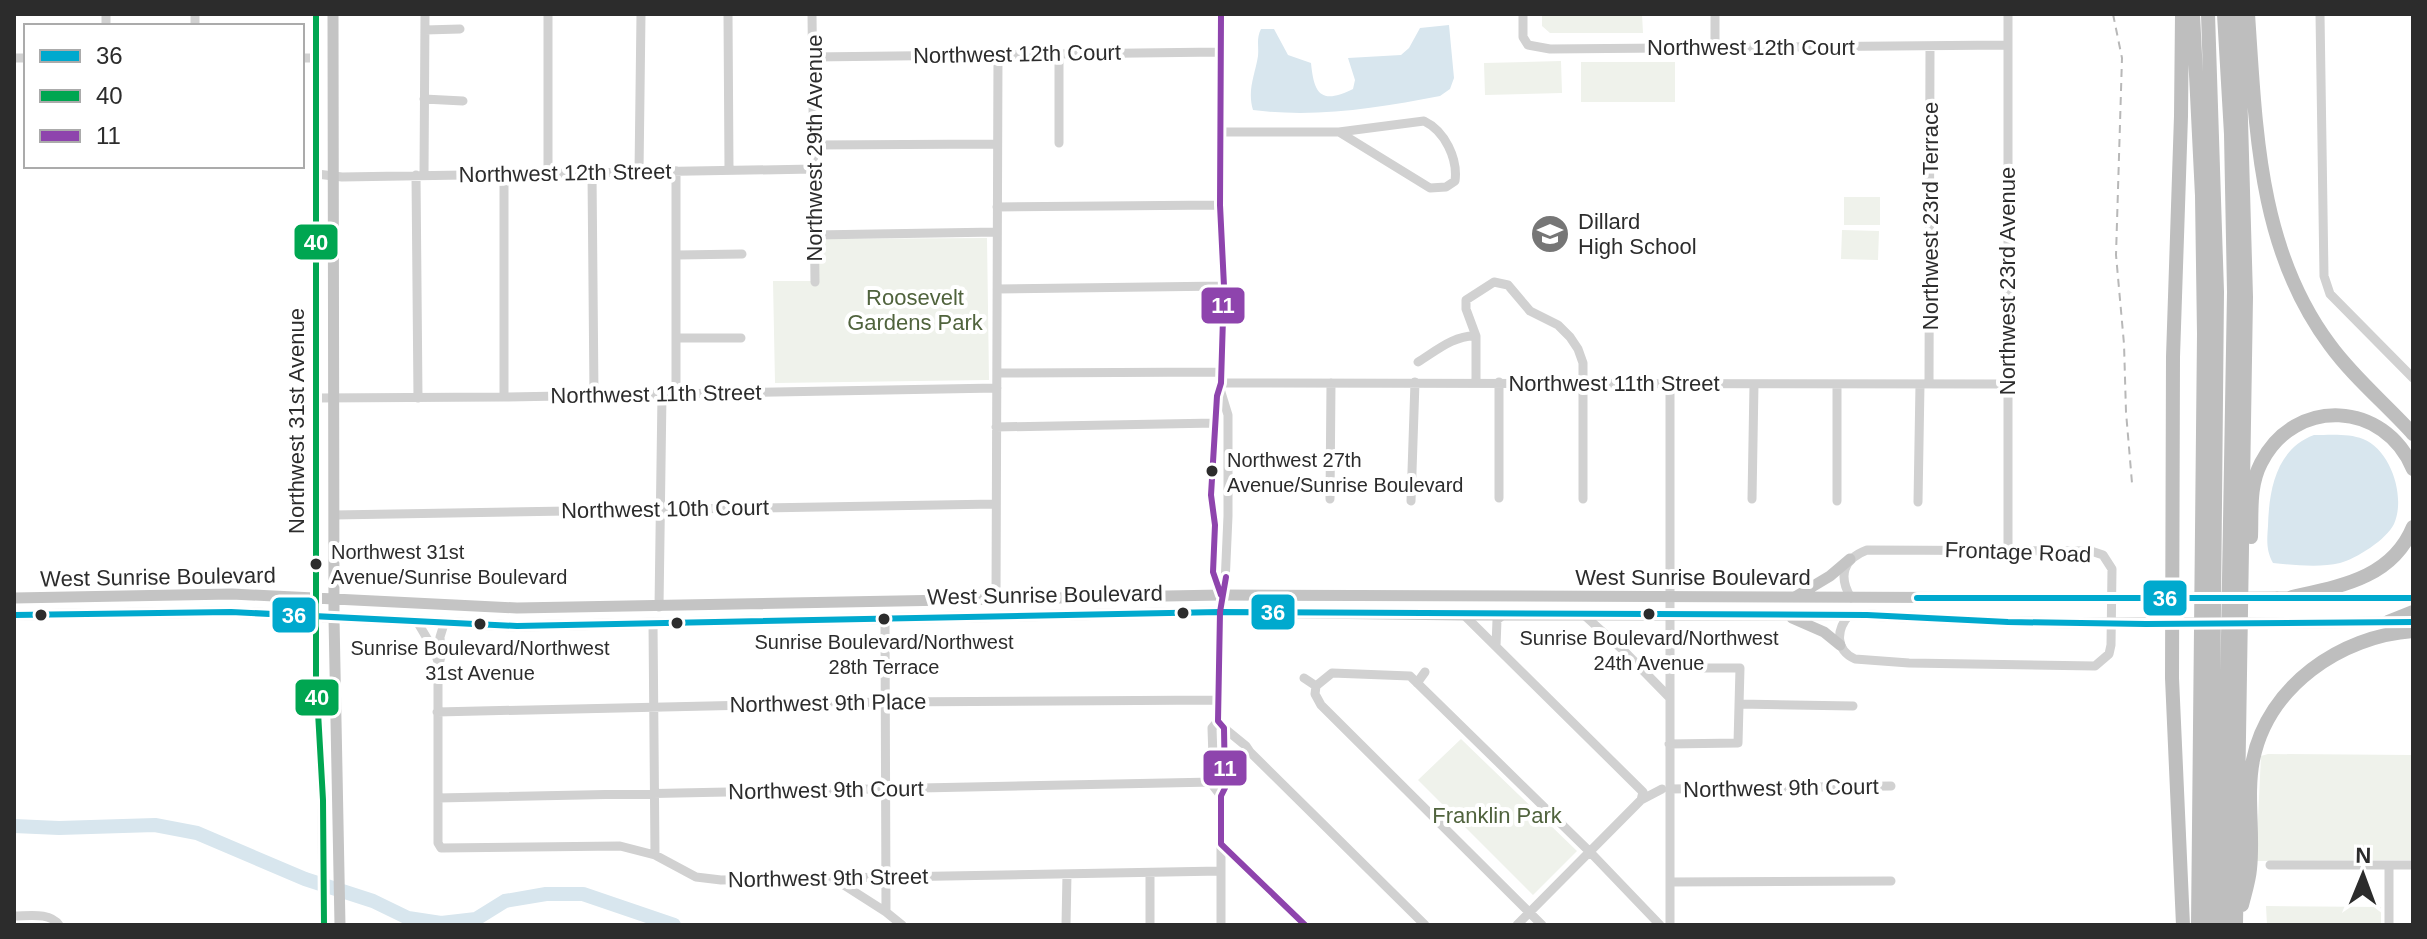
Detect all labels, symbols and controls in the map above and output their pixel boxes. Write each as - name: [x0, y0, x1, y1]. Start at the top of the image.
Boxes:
- legend: [24, 24, 304, 168]
- street label: Northwest 29th Avenue: [802, 34, 827, 262]
- street label: Northwest 12th Court: [1647, 35, 1855, 60]
- street label: Northwest 12th Court: [913, 40, 1121, 68]
- text: 36: [96, 42, 123, 69]
- text: 40: [96, 82, 123, 109]
- street label: Northwest 23rd Terrace: [1918, 102, 1943, 330]
- text: 11: [96, 122, 121, 149]
- street label: Northwest 12th Street: [458, 159, 672, 187]
- street label: Northwest 23rd Avenue: [1995, 167, 2020, 395]
- place label: Dillard High School: [1578, 209, 1697, 259]
- school or university icon: Dillard High School: [1529, 213, 1571, 255]
- line badge: 40: [293, 223, 339, 261]
- text: 40: [304, 230, 328, 255]
- park label: Roosevelt Gardens Park: [847, 285, 984, 335]
- line badge: 11: [1200, 286, 1246, 325]
- text: 11: [1211, 293, 1235, 318]
- street label: Northwest 31st Avenue: [284, 308, 309, 534]
- street label: Northwest 11th Street: [1508, 371, 1720, 396]
- street label: Northwest 11th Street: [550, 380, 762, 408]
- place label: Northwest 27th Avenue/Sunrise Boulevard: [1227, 449, 1463, 496]
- marker: Northwest 27th Avenue/Sunrise Boulevard: [1204, 463, 1220, 479]
- street label: Northwest 10th Court: [561, 495, 769, 523]
- street label: Frontage Road: [1944, 537, 2092, 567]
- place label: Northwest 31st Avenue/Sunrise Boulevard: [331, 541, 567, 588]
- marker: Northwest 31st Avenue/Sunrise Boulevard: [308, 556, 324, 572]
- street label: West Sunrise Boulevard: [40, 562, 276, 592]
- street label: West Sunrise Boulevard: [1575, 565, 1811, 590]
- line badge: 36: [2142, 579, 2188, 617]
- street label: West Sunrise Boulevard: [927, 580, 1163, 610]
- text: 36: [2153, 586, 2177, 611]
- line badge: 36: [1250, 593, 1296, 631]
- line badge: 36: [271, 596, 317, 634]
- text: 36: [1261, 600, 1285, 625]
- text: 36: [282, 603, 306, 628]
- unlabelled marker: [1175, 605, 1191, 621]
- marker: Sunrise Boulevard/Northwest 24th Avenue: [1641, 606, 1657, 622]
- unlabelled marker: [33, 607, 49, 623]
- marker: Sunrise Boulevard/Northwest 28th Terrace: [876, 611, 892, 627]
- unlabelled marker: [669, 615, 685, 631]
- marker: Sunrise Boulevard/Northwest 31st Avenue: [472, 616, 488, 632]
- place label: Sunrise Boulevard/Northwest 24th Avenue: [1519, 627, 1779, 674]
- place label: Sunrise Boulevard/Northwest 28th Terrace: [754, 631, 1014, 678]
- place label: Sunrise Boulevard/Northwest 31st Avenue: [350, 637, 610, 684]
- line badge: 40: [294, 678, 340, 717]
- text: 40: [305, 685, 329, 710]
- street label: Northwest 9th Place: [729, 689, 927, 717]
- line badge: 11: [1202, 749, 1248, 787]
- text: 11: [1213, 756, 1237, 781]
- street label: Northwest 9th Court: [1683, 774, 1879, 802]
- street label: Northwest 9th Court: [728, 776, 924, 804]
- park label: Franklin Park: [1432, 803, 1563, 828]
- north arrow: [2323, 835, 2403, 915]
- text: N: [2355, 843, 2372, 868]
- street label: Northwest 9th Street: [728, 864, 928, 892]

